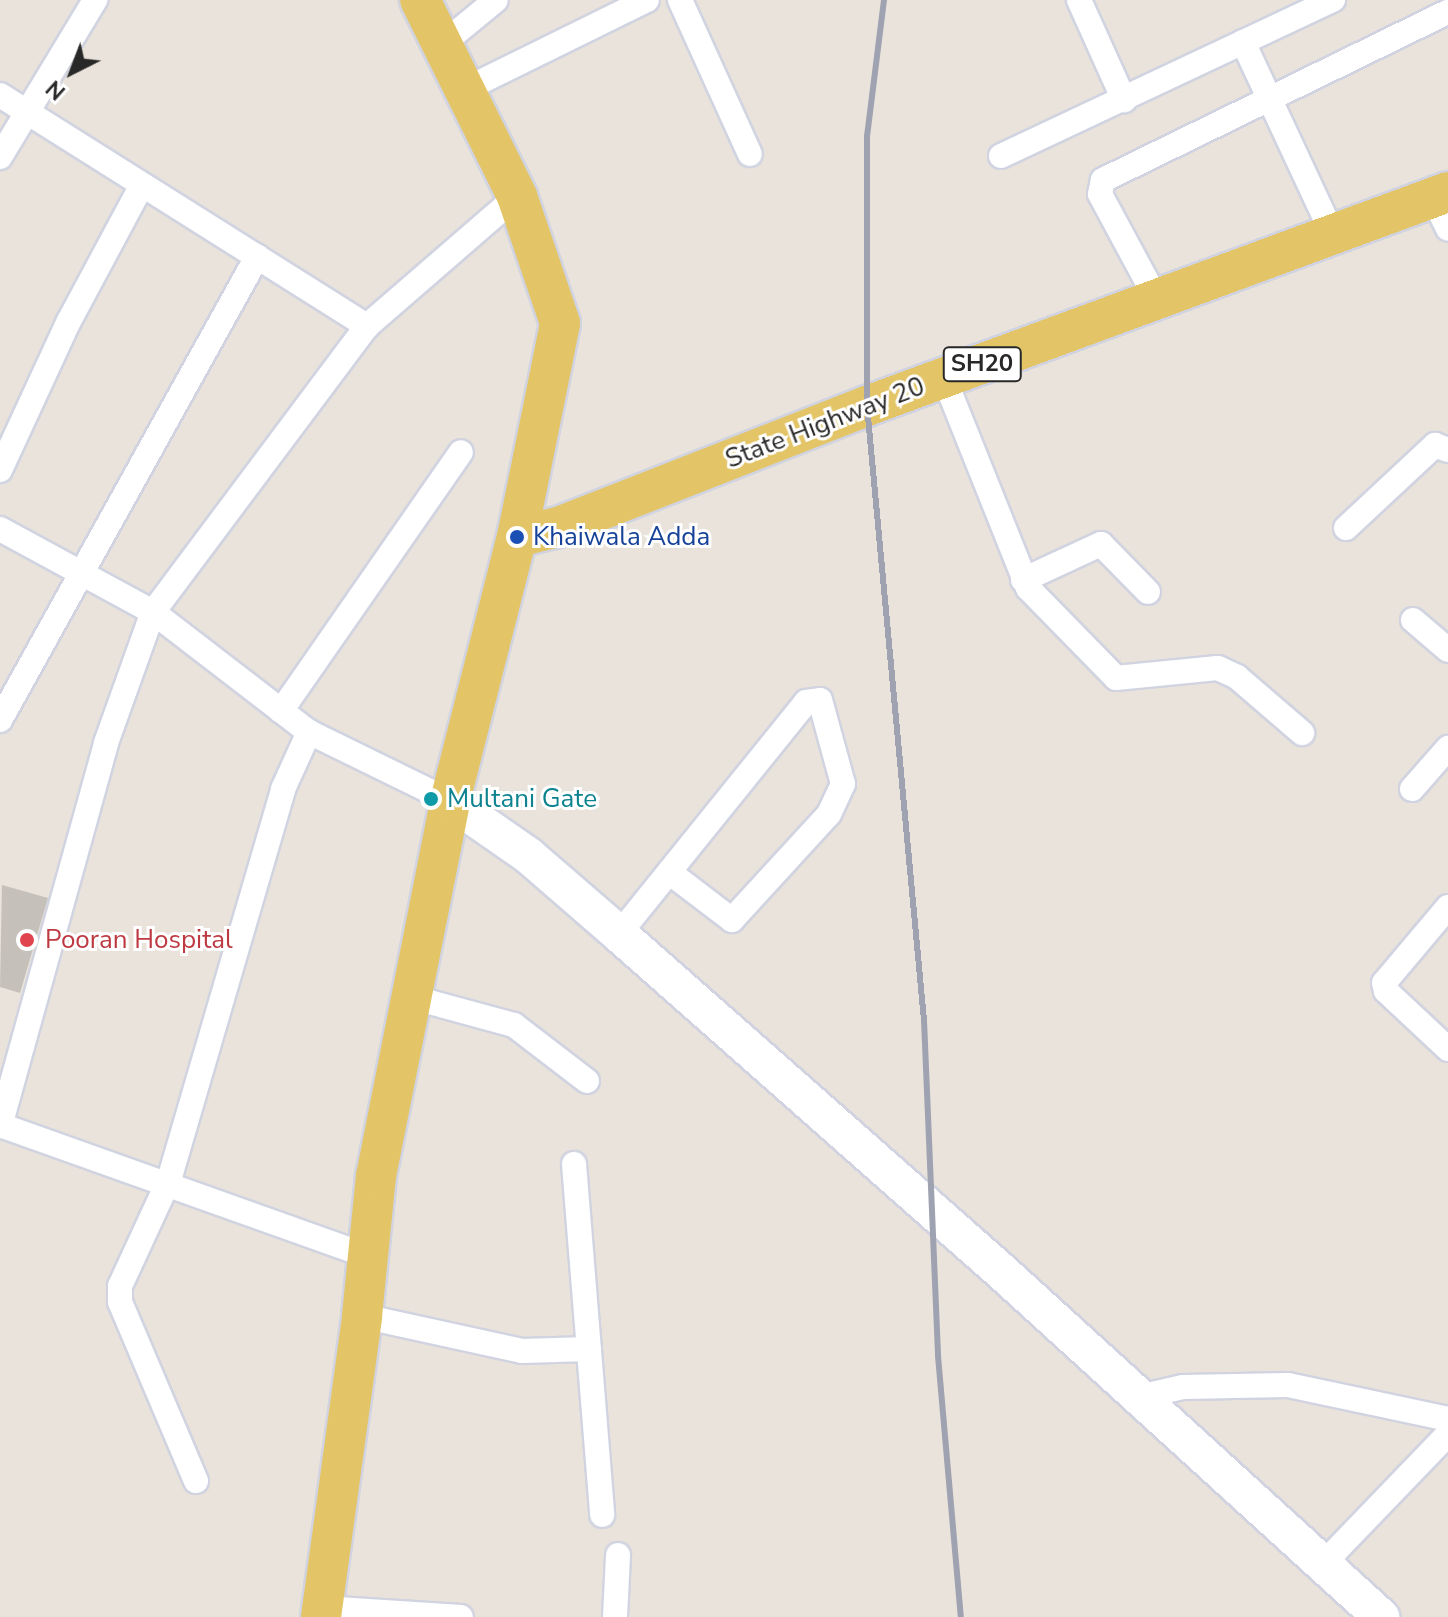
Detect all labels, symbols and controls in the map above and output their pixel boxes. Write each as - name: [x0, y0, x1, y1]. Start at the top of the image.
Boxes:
- north arrow: [32, 32, 112, 112]
- text: N: [40, 73, 72, 106]
- road number: SH20: [942, 344, 1022, 384]
- street label: State Highway 20: [721, 371, 929, 475]
- place label: Khaiwala Adda: [533, 521, 710, 553]
- marker: Khaiwala Adda: [508, 528, 526, 546]
- place label: Multani Gate: [447, 783, 597, 815]
- marker: Multani Gate: [422, 790, 440, 808]
- place label: Pooran Hospital: [45, 924, 233, 956]
- marker: Pooran Hospital: [16, 929, 38, 951]

